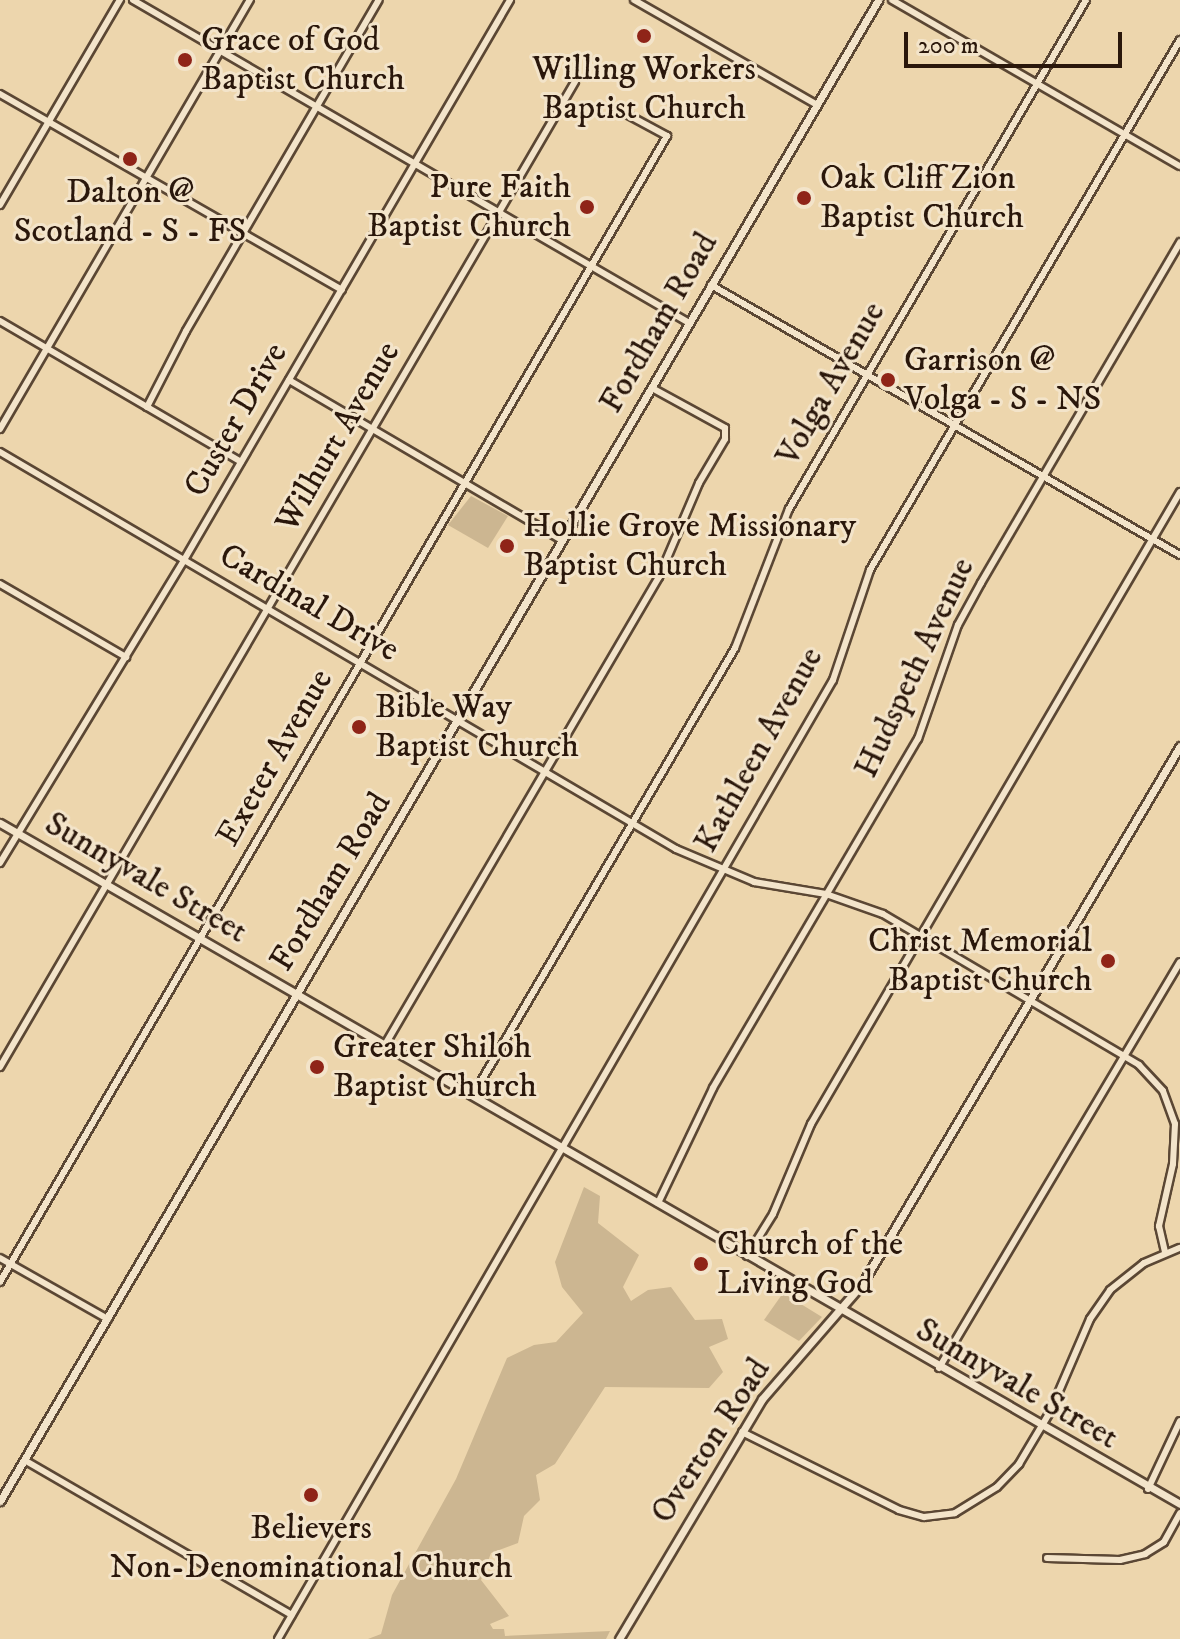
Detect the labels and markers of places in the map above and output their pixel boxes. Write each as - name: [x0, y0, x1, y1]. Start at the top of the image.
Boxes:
- place label: Grace of God Baptist Church: [201, 20, 405, 100]
- marker: Willing Workers Baptist Church: [635, 27, 653, 45]
- place label: Willing Workers Baptist Church: [532, 49, 756, 128]
- marker: Grace of God Baptist Church: [176, 51, 194, 69]
- marker: Dalton @ Scotland - S - FS: [121, 150, 139, 168]
- place label: Oak Cliff Zion Baptist Church: [820, 158, 1024, 238]
- place label: Pure Faith Baptist Church: [367, 167, 571, 246]
- place label: Dalton @ Scotland - S - FS: [14, 172, 246, 252]
- marker: Oak Cliff Zion Baptist Church: [795, 189, 813, 207]
- marker: Pure Faith Baptist Church: [578, 198, 596, 216]
- place label: Garrison @ Volga - S - NS: [904, 340, 1101, 420]
- marker: Garrison @ Volga - S - NS: [879, 371, 897, 389]
- place label: Hollie Grove Missionary Baptist Church: [523, 506, 856, 586]
- marker: Hollie Grove Missionary Baptist Church: [498, 537, 516, 555]
- place label: Bible Way Baptist Church: [375, 687, 579, 766]
- marker: Bible Way Baptist Church: [350, 718, 368, 736]
- place label: Christ Memorial Baptist Church: [868, 921, 1092, 1000]
- marker: Christ Memorial Baptist Church: [1099, 952, 1117, 970]
- place label: Greater Shiloh Baptist Church: [333, 1027, 537, 1106]
- marker: Greater Shiloh Baptist Church: [308, 1058, 326, 1076]
- place label: Church of the Living God: [717, 1224, 903, 1304]
- marker: Church of the Living God: [692, 1255, 710, 1273]
- marker: Believers Non-Denominational Church: [302, 1486, 320, 1504]
- place label: Believers Non-Denominational Church: [110, 1508, 512, 1588]

